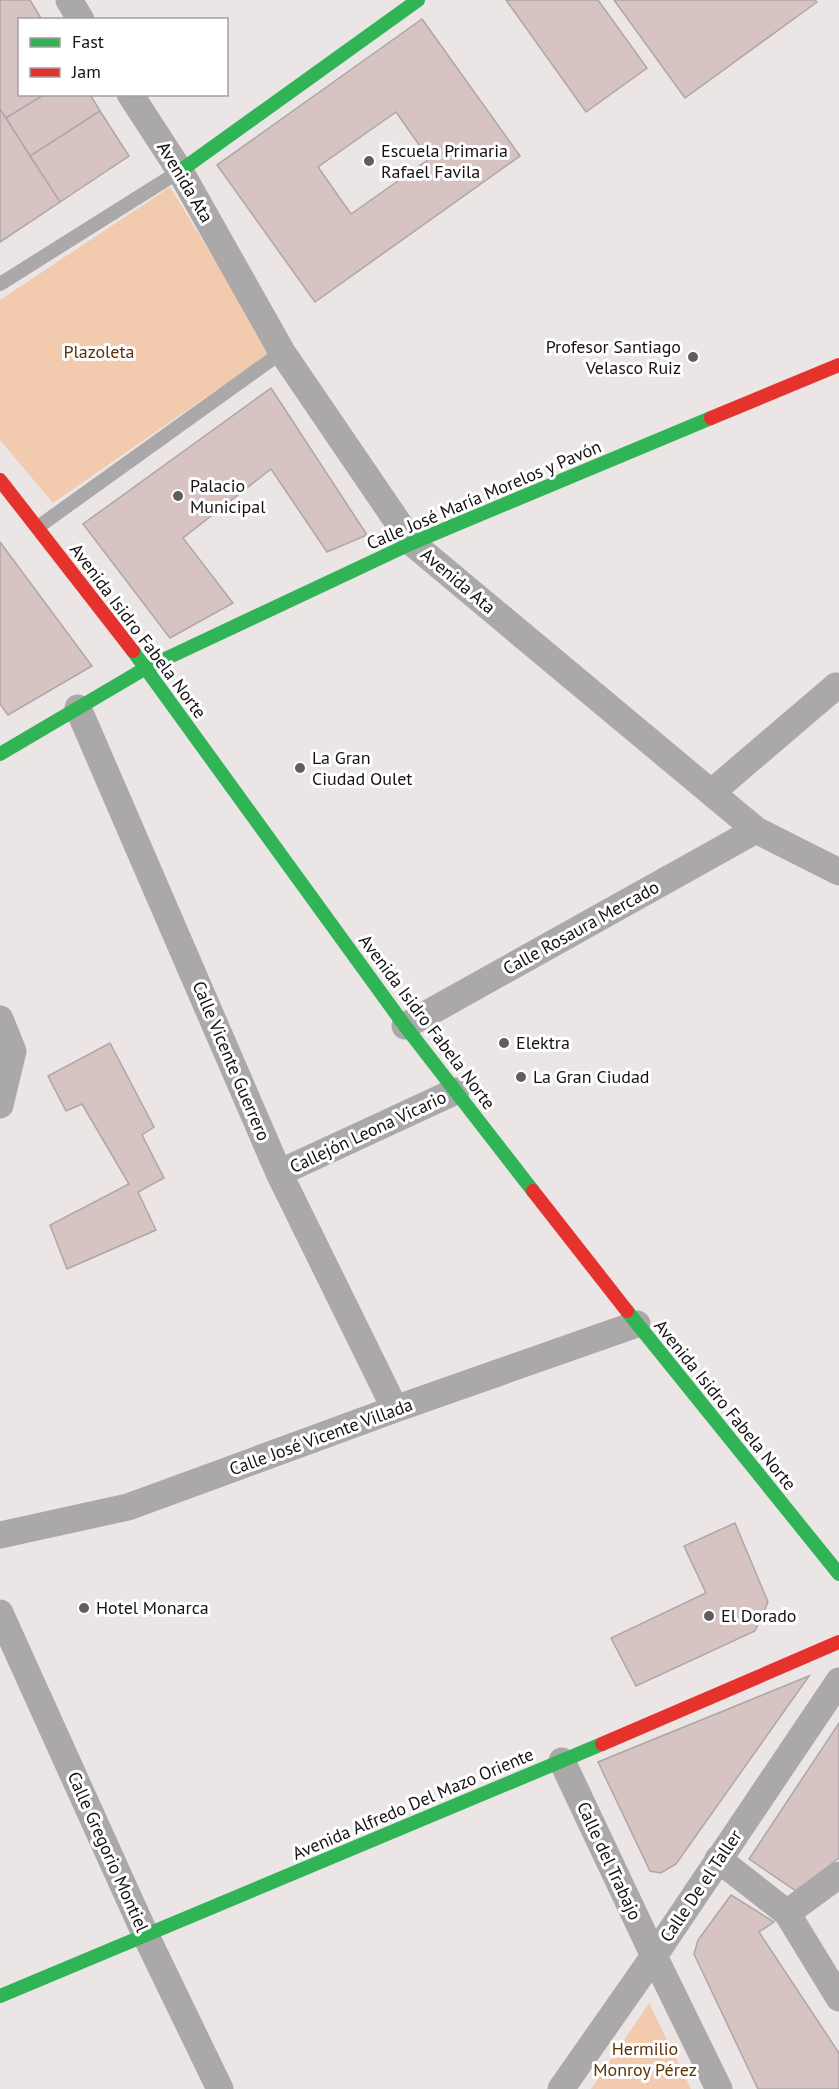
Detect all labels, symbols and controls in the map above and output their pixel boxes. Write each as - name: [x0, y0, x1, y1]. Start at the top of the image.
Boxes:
- legend: [18, 18, 228, 96]
- text: Fast: [72, 30, 104, 53]
- text: Jam: [71, 60, 101, 83]
- street label: Avenida Ata: [152, 137, 219, 226]
- place label: Escuela Primaria Rafael Favila: [381, 139, 508, 183]
- marker: Escuela Primaria Rafael Favila: [362, 154, 376, 168]
- place label: Profesor Santiago Velasco Ruiz: [546, 335, 681, 379]
- park label: Plazoleta: [63, 340, 135, 363]
- marker: Profesor Santiago Velasco Ruiz: [686, 350, 700, 364]
- street label: Calle José María Morelos y Pavón: [363, 435, 605, 554]
- place label: Palacio Municipal: [190, 474, 266, 518]
- marker: Palacio Municipal: [171, 489, 185, 503]
- street label: Avenida Isidro Fabela Norte: [65, 539, 212, 723]
- street label: Avenida Ata: [416, 543, 500, 618]
- place label: La Gran Ciudad Oulet: [312, 746, 412, 790]
- marker: La Gran Ciudad Oulet: [293, 761, 307, 775]
- street label: Calle Rosaura Mercado: [499, 875, 663, 980]
- street label: Avenida Isidro Fabela Norte: [354, 930, 501, 1114]
- street label: Calle Vicente Guerrero: [187, 977, 276, 1144]
- place label: Elektra: [516, 1031, 570, 1054]
- marker: Elektra: [497, 1036, 511, 1050]
- place label: La Gran Ciudad: [533, 1065, 650, 1088]
- marker: La Gran Ciudad: [514, 1070, 528, 1084]
- street label: Callejón Leona Vicario: [286, 1085, 450, 1178]
- street label: Avenida Isidro Fabela Norte: [649, 1315, 801, 1495]
- street label: Calle José Vicente Villada: [226, 1393, 416, 1480]
- place label: Hotel Monarca: [96, 1596, 209, 1619]
- marker: Hotel Monarca: [77, 1601, 91, 1615]
- place label: El Dorado: [721, 1604, 797, 1627]
- marker: El Dorado: [702, 1609, 716, 1623]
- street label: Avenida Alfredo Del Mazo Oriente: [289, 1742, 537, 1865]
- street label: Calle Gregorio Montiel: [63, 1768, 154, 1936]
- street label: Calle del Trabajo: [572, 1798, 647, 1924]
- street label: Calle De el Taller: [655, 1825, 747, 1946]
- park label: Hermilio Monroy Pérez: [593, 2037, 697, 2081]

